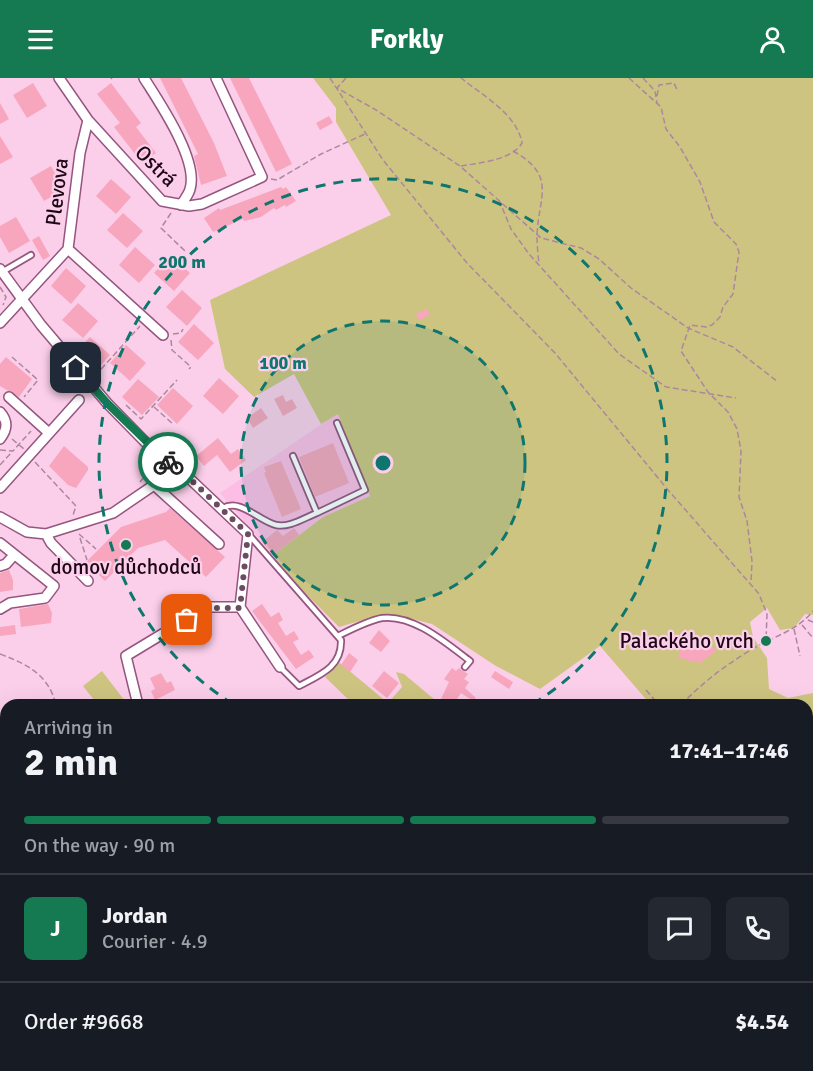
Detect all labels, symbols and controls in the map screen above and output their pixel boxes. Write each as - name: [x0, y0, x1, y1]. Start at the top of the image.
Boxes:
- icon: menu: [24, 23, 57, 56]
- text: Forkly: [370, 23, 443, 56]
- icon: person: [756, 23, 789, 56]
- street label: Ostrá: [130, 140, 182, 192]
- street label: Plevova: [40, 157, 74, 227]
- text: 200 m: [158, 251, 206, 273]
- pin: [50, 342, 101, 393]
- icon: home: [59, 351, 92, 384]
- text: 100 m: [259, 352, 307, 374]
- courier: [138, 432, 198, 492]
- icon: bike: [152, 446, 185, 479]
- centre of rings: [373, 453, 393, 473]
- marker: domov důchodců: [119, 538, 133, 552]
- place label: domov důchodců: [50, 554, 202, 580]
- pin: [161, 594, 212, 645]
- icon: bag: [170, 603, 203, 636]
- place label: Palackého vrch: [619, 628, 754, 654]
- marker: Palackého vrch: [759, 634, 773, 648]
- text: Arriving in: [24, 715, 113, 740]
- text: 17:41–17:46: [670, 737, 789, 764]
- text: 2 min: [24, 738, 118, 786]
- text: On the way · 90 m: [24, 833, 175, 858]
- button: chat: [648, 897, 711, 960]
- button: phone: [726, 897, 789, 960]
- text: Jordan: [102, 902, 168, 929]
- text: J: [50, 915, 61, 942]
- text: Courier · 4.9: [102, 929, 208, 954]
- text: Order #9668: [24, 1008, 144, 1035]
- text: $4.54: [735, 1008, 789, 1035]

